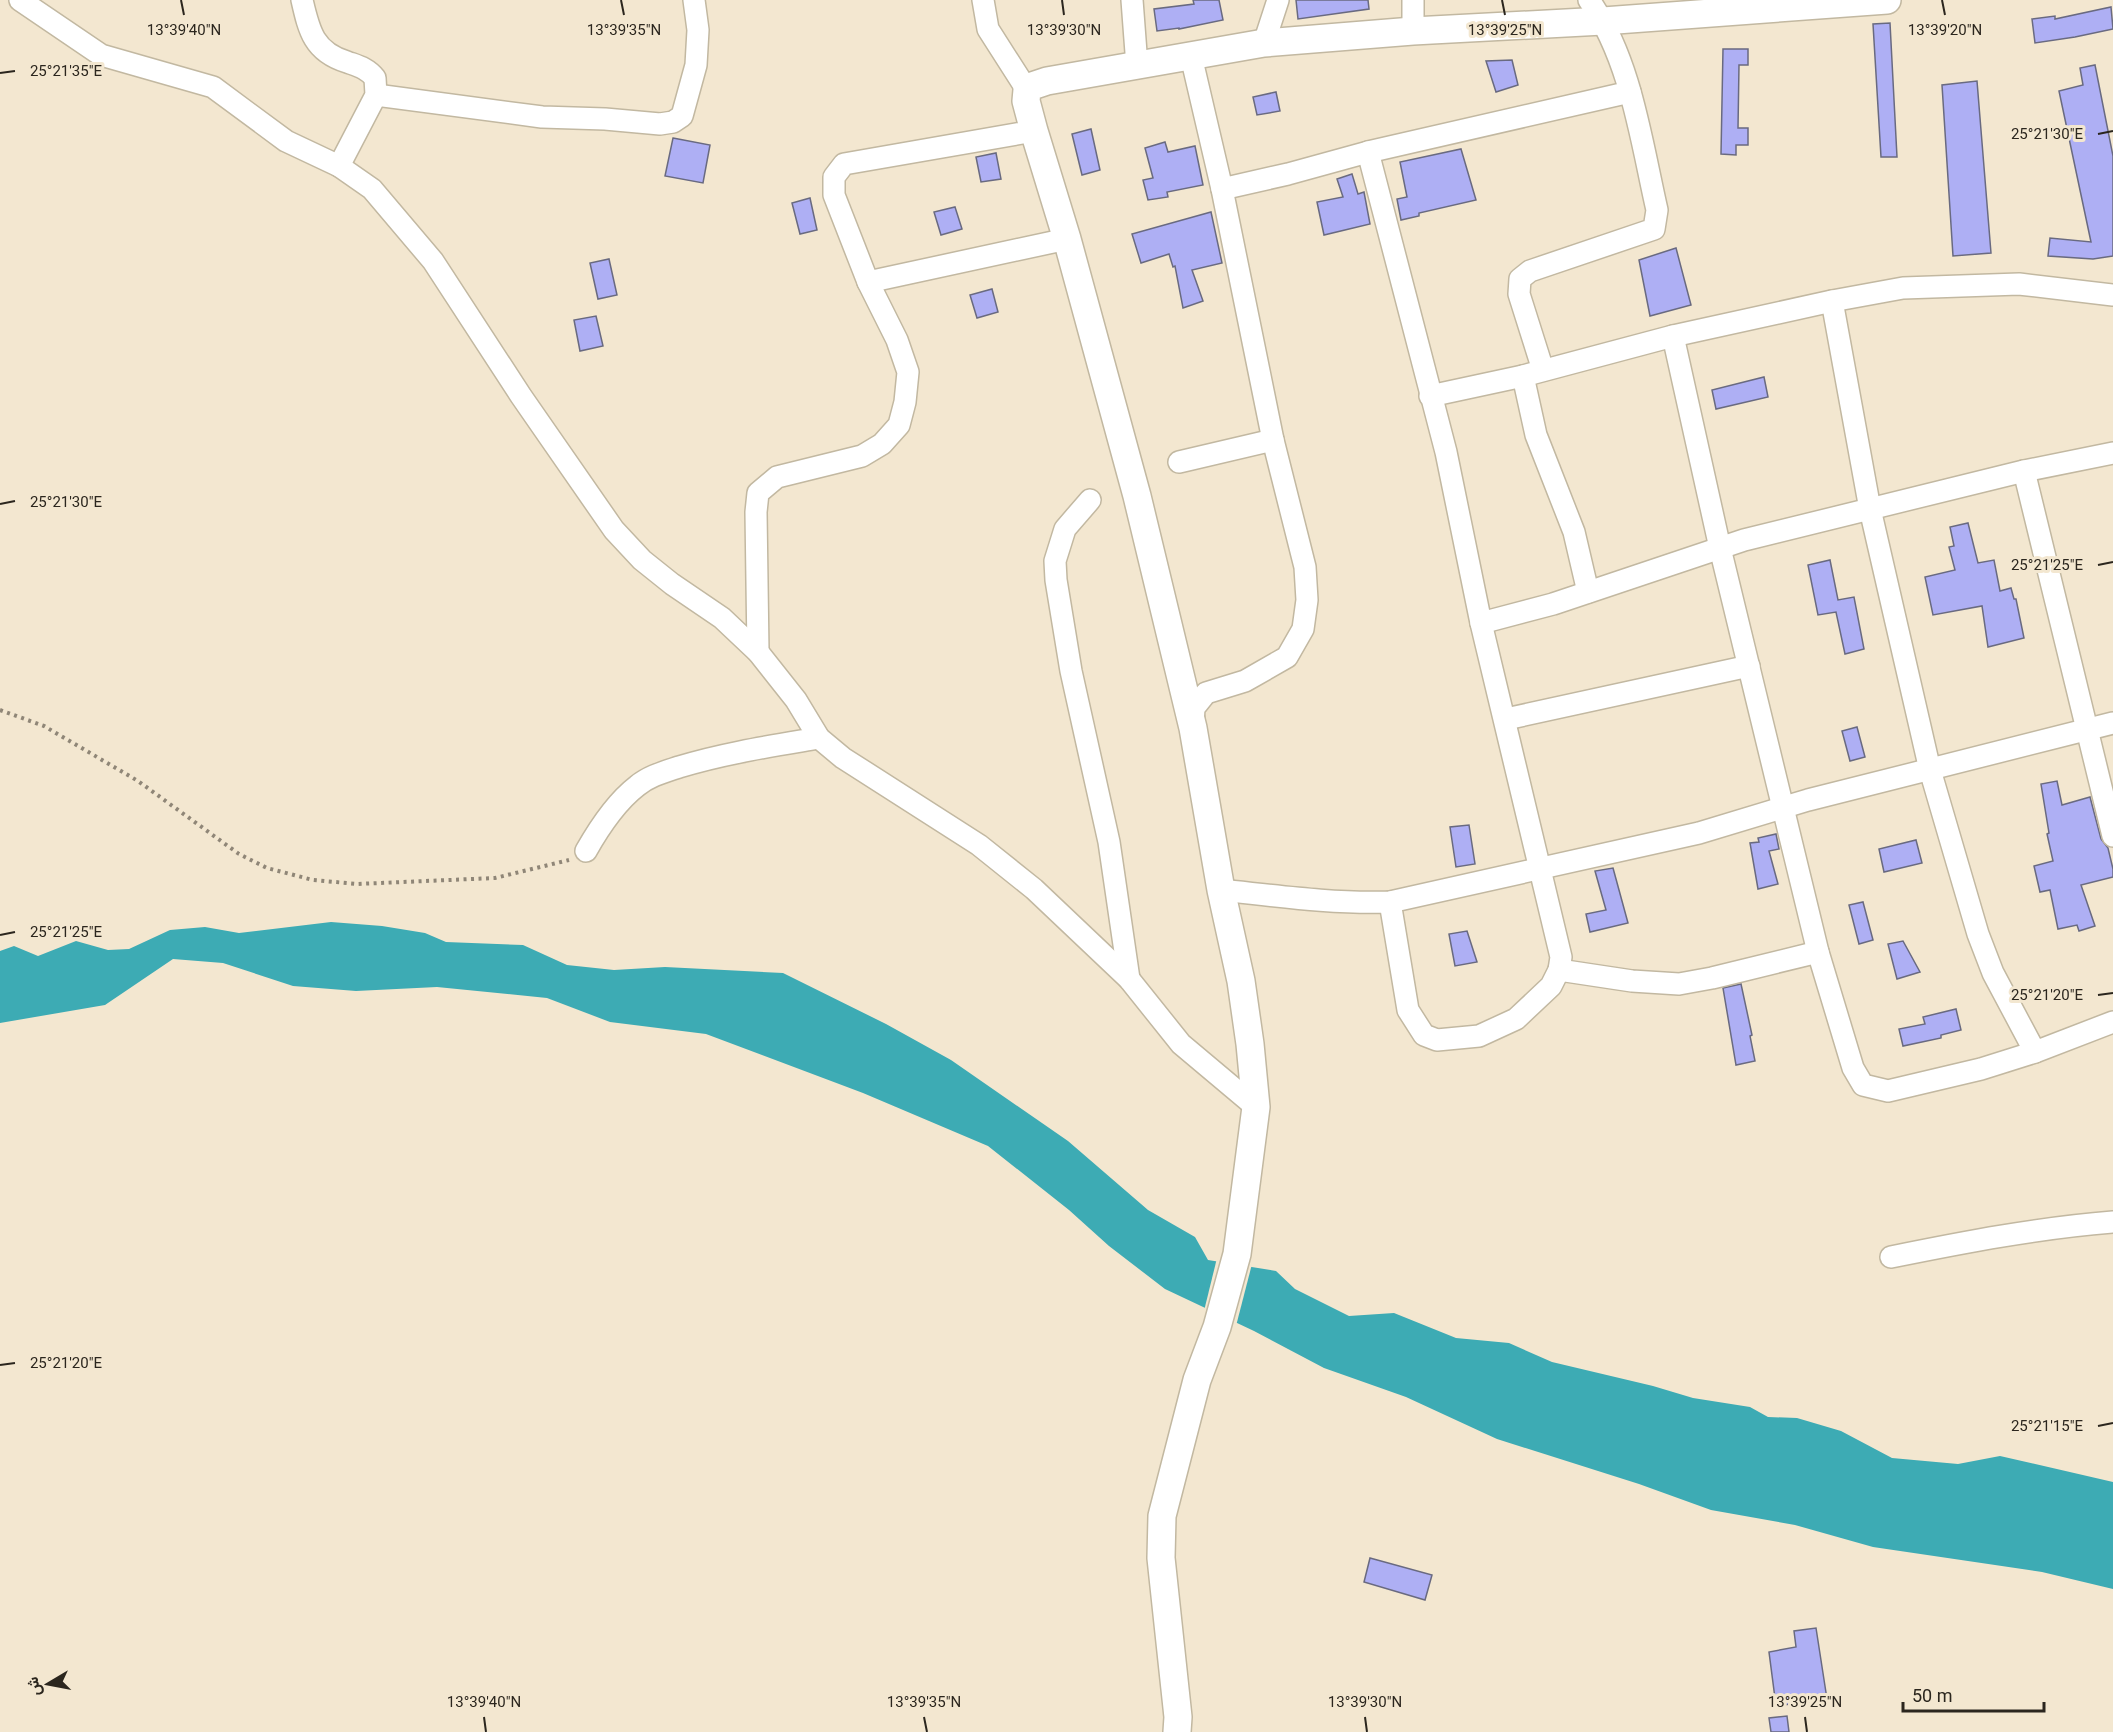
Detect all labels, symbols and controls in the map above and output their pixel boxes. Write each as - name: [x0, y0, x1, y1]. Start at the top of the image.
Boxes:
- text: 13°39'40"N: [147, 21, 221, 39]
- text: 13°39'35"N: [587, 21, 661, 39]
- text: 13°39'30"N: [1027, 21, 1101, 39]
- text: 13°39'25"N: [1468, 21, 1542, 39]
- text: 13°39'20"N: [1908, 21, 1982, 39]
- text: 25°21'35"E: [30, 62, 103, 80]
- text: 25°21'30"E: [2011, 125, 2084, 143]
- text: 25°21'30"E: [30, 493, 103, 511]
- text: 25°21'25"E: [2011, 556, 2084, 574]
- text: 25°21'25"E: [30, 923, 103, 941]
- text: 25°21'20"E: [2011, 986, 2084, 1004]
- text: 25°21'20"E: [30, 1354, 103, 1372]
- text: 25°21'15"E: [2011, 1417, 2084, 1435]
- north arrow: [18, 1654, 78, 1714]
- text: ش: [23, 1675, 45, 1698]
- scale bar: [1903, 1675, 2044, 1713]
- text: 50 m: [1912, 1685, 1952, 1706]
- text: 13°39'40"N: [447, 1693, 521, 1711]
- text: 13°39'35"N: [887, 1693, 961, 1711]
- text: 13°39'30"N: [1328, 1693, 1402, 1711]
- text: 13°39'25"N: [1768, 1693, 1842, 1711]

